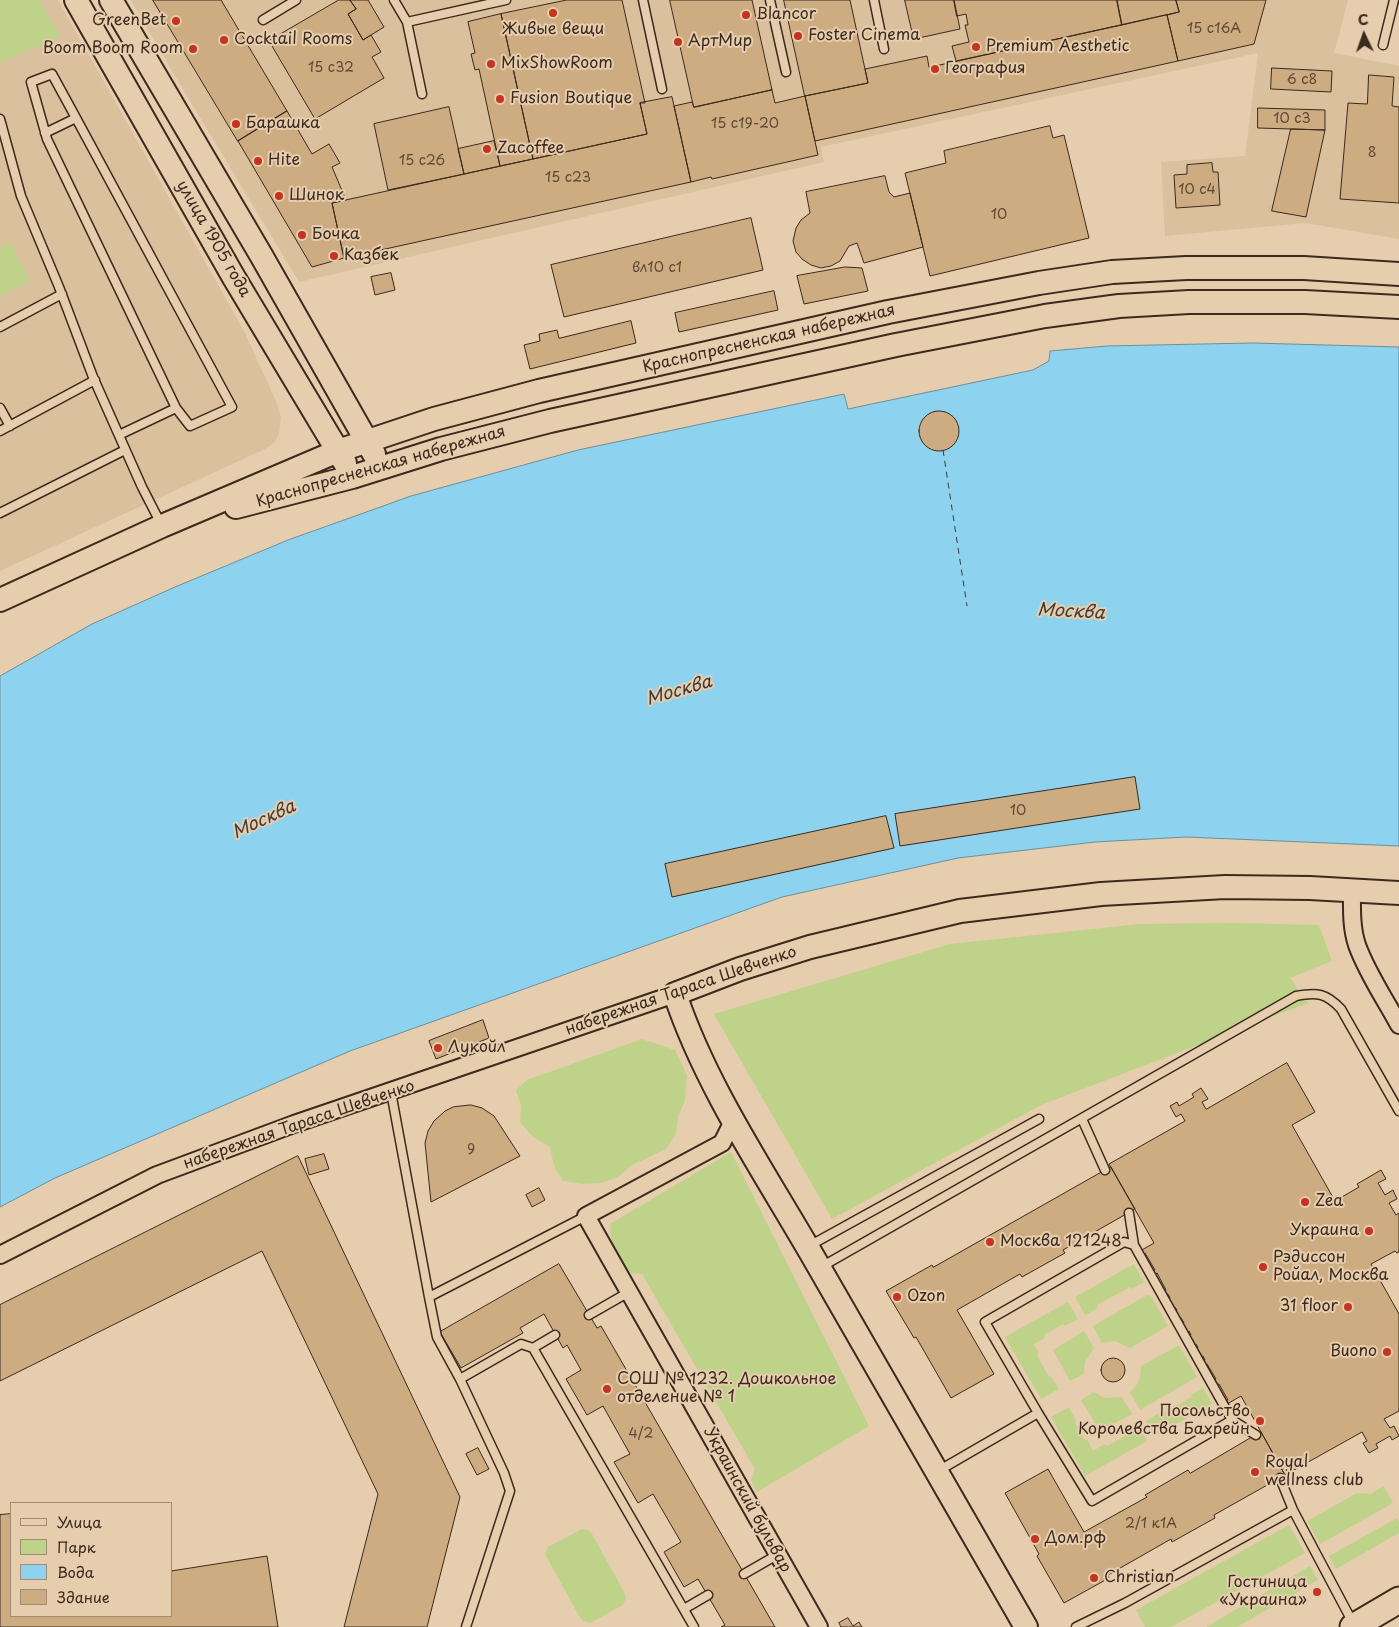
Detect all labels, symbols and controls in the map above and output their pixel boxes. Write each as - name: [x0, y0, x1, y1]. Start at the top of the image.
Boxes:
- place label: Blancor: [756, 5, 816, 25]
- marker: Живые вещи: [547, 7, 559, 19]
- marker: Blancor: [740, 9, 752, 21]
- text: С: [1357, 9, 1369, 30]
- north arrow: [1339, 10, 1389, 60]
- place label: GreenBet: [92, 11, 166, 31]
- marker: GreenBet: [170, 15, 182, 27]
- place label: Живые вещи: [502, 20, 604, 40]
- house number: 15 с16А: [1187, 21, 1241, 37]
- place label: Foster Cinema: [808, 26, 920, 46]
- place label: Cocktail Rooms: [234, 30, 352, 50]
- marker: Foster Cinema: [792, 30, 804, 42]
- place label: АртМир: [688, 32, 752, 52]
- marker: Cocktail Rooms: [218, 34, 230, 46]
- marker: АртМир: [672, 36, 684, 48]
- place label: Premium Aesthetic: [986, 37, 1129, 57]
- place label: Boom Boom Room: [43, 39, 183, 59]
- marker: Premium Aesthetic: [970, 41, 982, 53]
- marker: Boom Boom Room: [187, 43, 199, 55]
- place label: MixShowRoom: [501, 54, 613, 74]
- marker: MixShowRoom: [485, 58, 497, 70]
- place label: География: [945, 59, 1026, 79]
- house number: 15 с32: [308, 60, 354, 76]
- marker: География: [929, 63, 941, 75]
- house number: 6 с8: [1287, 72, 1317, 88]
- place label: Fusion Boutique: [510, 89, 632, 109]
- marker: Fusion Boutique: [494, 93, 506, 105]
- house number: 10 с3: [1273, 111, 1311, 127]
- place label: Барашка: [246, 114, 320, 134]
- house number: 15 с19-20: [711, 116, 779, 132]
- marker: Барашка: [230, 118, 242, 130]
- place label: Zacoffee: [497, 139, 565, 159]
- marker: Zacoffee: [481, 143, 493, 155]
- house number: 8: [1368, 145, 1376, 161]
- place label: Hite: [268, 151, 300, 171]
- house number: 15 с26: [399, 153, 445, 169]
- marker: Hite: [252, 155, 264, 167]
- house number: 15 с23: [545, 170, 591, 186]
- street label: улица 1905 года: [172, 177, 254, 301]
- house number: 10 с4: [1178, 182, 1216, 198]
- place label: Шинок: [289, 186, 344, 206]
- marker: Шинок: [273, 190, 285, 202]
- house number: 10: [991, 207, 1007, 223]
- place label: Бочка: [312, 225, 360, 245]
- marker: Бочка: [296, 229, 308, 241]
- place label: Казбек: [344, 246, 399, 266]
- marker: Казбек: [328, 250, 340, 262]
- house number: вл10 с1: [632, 260, 682, 276]
- street label: Краснопресненская набережная: [641, 301, 897, 377]
- street label: Краснопресненская набережная: [254, 422, 508, 512]
- water label: Москва: [1037, 599, 1105, 625]
- water label: Москва: [644, 671, 714, 711]
- water label: Москва: [229, 796, 299, 844]
- house number: 10: [1010, 803, 1026, 819]
- street label: набережная Тараса Шевченко: [563, 942, 799, 1040]
- place label: Лукойл: [448, 1038, 506, 1058]
- marker: Лукойл: [432, 1042, 444, 1054]
- street label: набережная Тараса Шевченко: [181, 1076, 417, 1174]
- house number: 9: [467, 1142, 475, 1158]
- place label: Zea: [1315, 1192, 1343, 1212]
- marker: Zea: [1299, 1196, 1311, 1208]
- place label: Украина: [1290, 1221, 1359, 1241]
- marker: Украина: [1363, 1225, 1375, 1237]
- place label: Москва 121248: [1000, 1232, 1122, 1252]
- marker: Москва 121248: [984, 1236, 996, 1248]
- place label: Рэдиссон Ройал, Москва: [1273, 1248, 1389, 1286]
- marker: Рэдиссон Ройал, Москва: [1257, 1261, 1269, 1273]
- place label: Ozon: [907, 1287, 945, 1307]
- marker: Ozon: [891, 1291, 903, 1303]
- place label: 31 floor: [1280, 1297, 1338, 1317]
- marker: 31 floor: [1342, 1301, 1354, 1313]
- place label: Buono: [1330, 1342, 1377, 1362]
- marker: Buono: [1381, 1346, 1393, 1358]
- place label: СОШ № 1232. Дошкольное отделение № 1: [617, 1370, 836, 1408]
- marker: СОШ № 1232. Дошкольное отделение № 1: [601, 1383, 613, 1395]
- place label: Посольство Королевства Бахрейн: [1078, 1402, 1250, 1440]
- marker: Посольство Королевства Бахрейн: [1254, 1415, 1266, 1427]
- street label: Украинский бульвар: [699, 1424, 795, 1576]
- house number: 4/2: [629, 1426, 653, 1442]
- place label: Royal wellness club: [1265, 1453, 1363, 1491]
- marker: Royal wellness club: [1249, 1466, 1261, 1478]
- legend: [10, 1502, 172, 1617]
- text: Улица: [57, 1510, 102, 1533]
- house number: 2/1 к1А: [1125, 1516, 1177, 1532]
- place label: Дом.рф: [1045, 1529, 1106, 1549]
- marker: Дом.рф: [1029, 1533, 1041, 1545]
- text: Парк: [57, 1535, 96, 1558]
- text: Вода: [57, 1560, 94, 1583]
- place label: Christian: [1104, 1568, 1174, 1588]
- marker: Christian: [1088, 1572, 1100, 1584]
- place label: Гостиница «Украина»: [1219, 1573, 1307, 1611]
- text: Здание: [57, 1585, 110, 1608]
- marker: Гостиница «Украина»: [1311, 1586, 1323, 1598]

